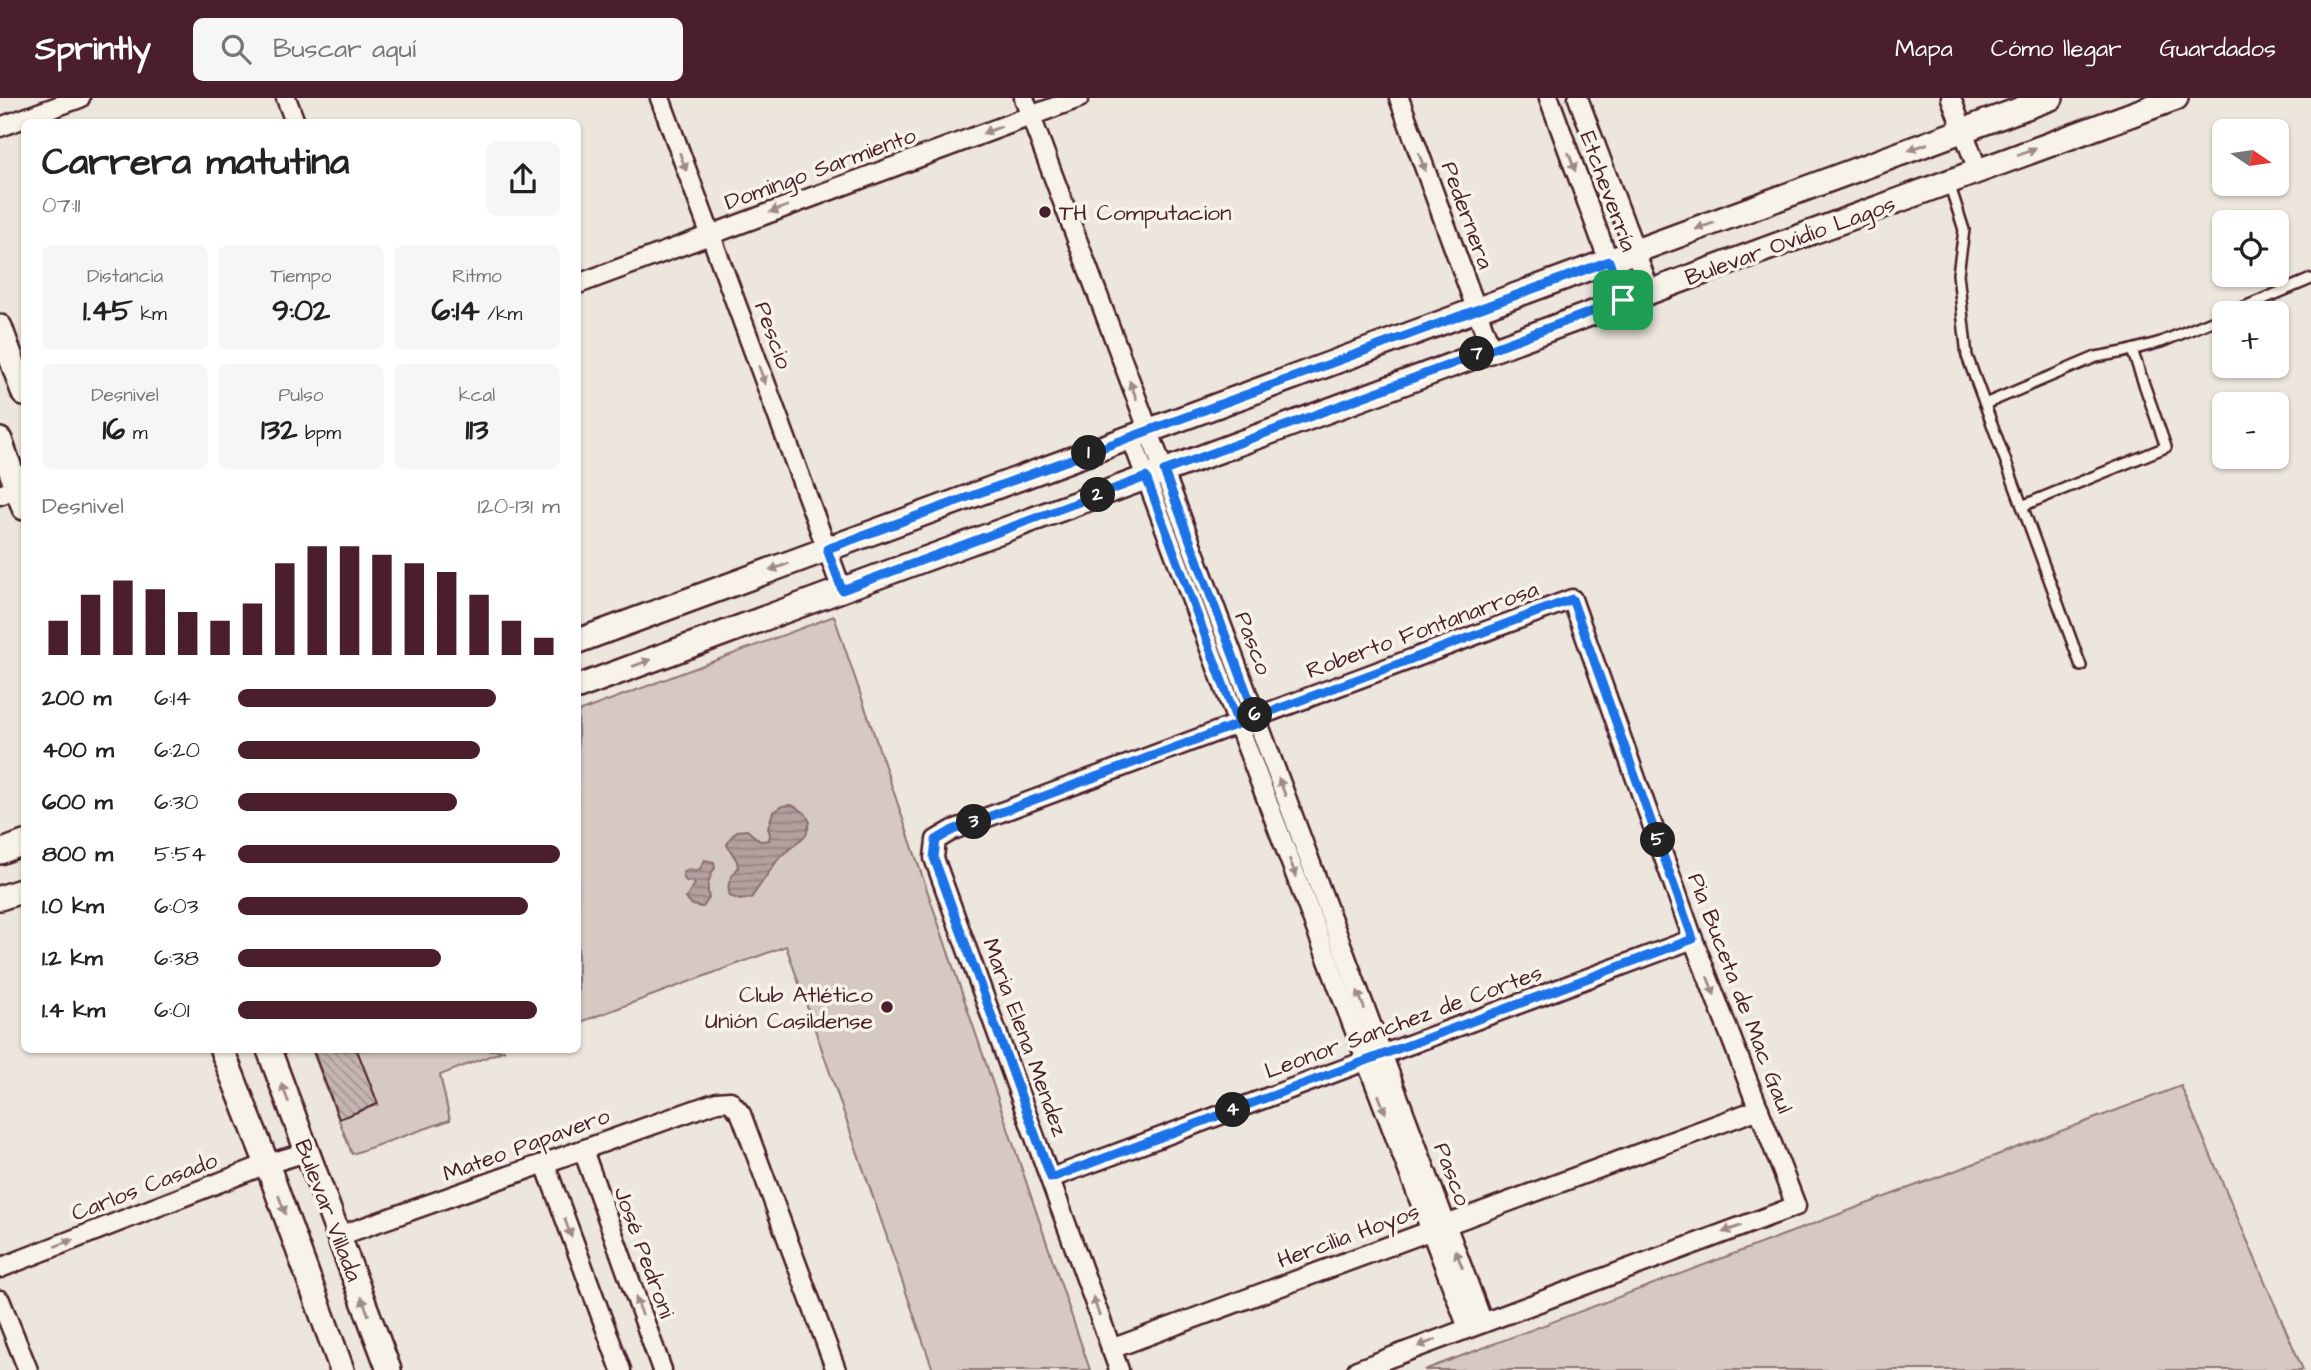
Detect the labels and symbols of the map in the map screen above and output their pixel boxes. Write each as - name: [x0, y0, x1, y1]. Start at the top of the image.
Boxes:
- street label: Domingo Sarmiento: [720, 119, 921, 219]
- north arrow: [2212, 119, 2289, 196]
- one-way arrow: [982, 125, 1003, 136]
- street label: Etcheverría: [1571, 127, 1645, 256]
- one-way arrow: [1908, 142, 1929, 153]
- one-way arrow: [2017, 147, 2038, 158]
- one-way arrow: [678, 152, 689, 173]
- one-way arrow: [1417, 152, 1428, 173]
- one-way arrow: [1567, 152, 1578, 173]
- street label: Pedernera: [1433, 157, 1501, 274]
- street label: Bulevar Ovidio Lagos: [1681, 188, 1900, 295]
- place label: TH Computacion: [1059, 197, 1232, 229]
- one-way arrow: [768, 204, 789, 215]
- marker: TH Computacion: [1037, 204, 1053, 220]
- one-way arrow: [1694, 220, 1715, 231]
- pin: [1593, 270, 1653, 330]
- street label: Pescio: [746, 297, 800, 374]
- pin: 7: [1460, 336, 1494, 372]
- one-way arrow: [757, 365, 768, 386]
- one-way arrow: [1128, 380, 1139, 401]
- pin: 1: [1072, 436, 1106, 470]
- pin: 2: [1080, 478, 1116, 512]
- one-way arrow: [768, 562, 789, 573]
- street label: Roberto Fontanarrosa: [1302, 573, 1543, 687]
- street label: Pasco: [1226, 607, 1280, 680]
- one-way arrow: [631, 658, 652, 669]
- pin: 6: [1238, 698, 1272, 732]
- one-way arrow: [1276, 776, 1287, 797]
- pin: 3: [956, 804, 992, 840]
- pin: 5: [1640, 822, 1676, 858]
- one-way arrow: [1287, 858, 1298, 879]
- street label: Pia Buceta de Mac Gaul: [1679, 869, 1801, 1118]
- street label: Maria Elena Mendez: [974, 934, 1076, 1141]
- street label: Leonor Sanchez de Cortes: [1260, 957, 1547, 1087]
- one-way arrow: [1706, 975, 1717, 996]
- place label: Club Atlético Unión Casildense: [705, 979, 873, 1037]
- one-way arrow: [1356, 989, 1367, 1010]
- marker: Club Atlético Unión Casildense: [879, 999, 895, 1015]
- one-way arrow: [279, 1083, 290, 1104]
- pin: 4: [1216, 1093, 1250, 1128]
- one-way arrow: [1377, 1093, 1388, 1114]
- street label: Mateo Papavero: [438, 1100, 614, 1190]
- street label: Bulevar Villada: [286, 1135, 370, 1286]
- street label: Pasco: [1425, 1138, 1479, 1211]
- street label: Carlos Casado: [67, 1144, 222, 1229]
- street label: José Pedroni: [605, 1182, 683, 1323]
- one-way arrow: [277, 1195, 288, 1216]
- street label: Hercilia Hoyos: [1273, 1195, 1424, 1277]
- one-way arrow: [563, 1217, 574, 1238]
- one-way arrow: [1722, 1224, 1743, 1235]
- one-way arrow: [53, 1238, 74, 1249]
- one-way arrow: [1453, 1248, 1464, 1269]
- one-way arrow: [633, 1295, 644, 1316]
- one-way arrow: [1090, 1295, 1101, 1316]
- one-way arrow: [360, 1296, 371, 1317]
- one-way arrow: [1417, 1338, 1438, 1349]

